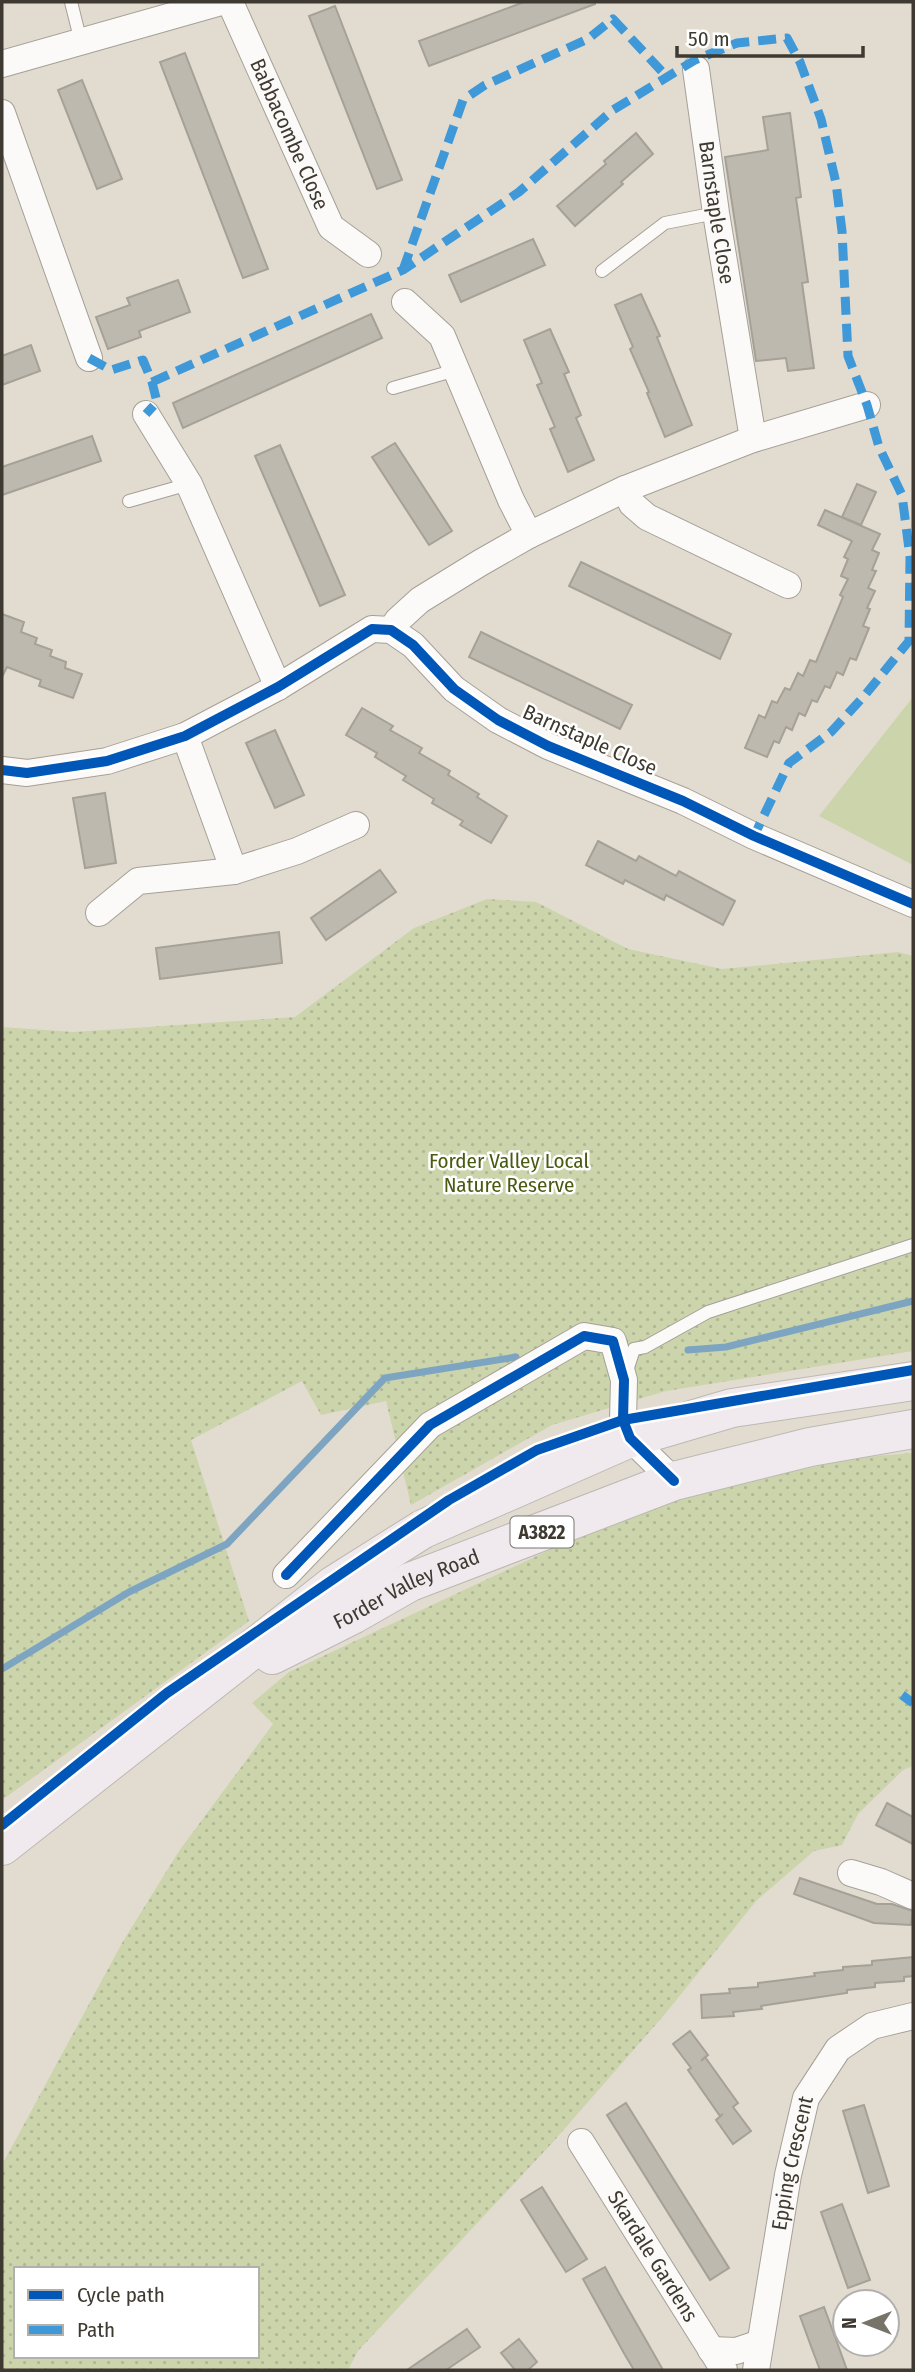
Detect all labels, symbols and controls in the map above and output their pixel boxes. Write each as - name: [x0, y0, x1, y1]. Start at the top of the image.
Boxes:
- scale bar: [677, 14, 862, 58]
- text: 50 m: [688, 26, 730, 52]
- street label: Babbacombe Close: [244, 55, 335, 214]
- street label: Barnstaple Close: [693, 139, 740, 286]
- street label: Barnstaple Close: [519, 699, 661, 781]
- park label: Forder Valley Local Nature Reserve: [429, 1148, 589, 1198]
- road number: A3822: [510, 1516, 574, 1548]
- street label: Forder Valley Road: [329, 1544, 483, 1635]
- street label: Epping Crescent: [766, 2093, 819, 2232]
- street label: Skardale Gardens: [602, 2186, 704, 2327]
- legend: [14, 2267, 259, 2358]
- text: Cycle path: [77, 2282, 165, 2308]
- north arrow: [831, 2288, 901, 2358]
- text: Path: [77, 2317, 115, 2343]
- text: N: [838, 2317, 861, 2329]

